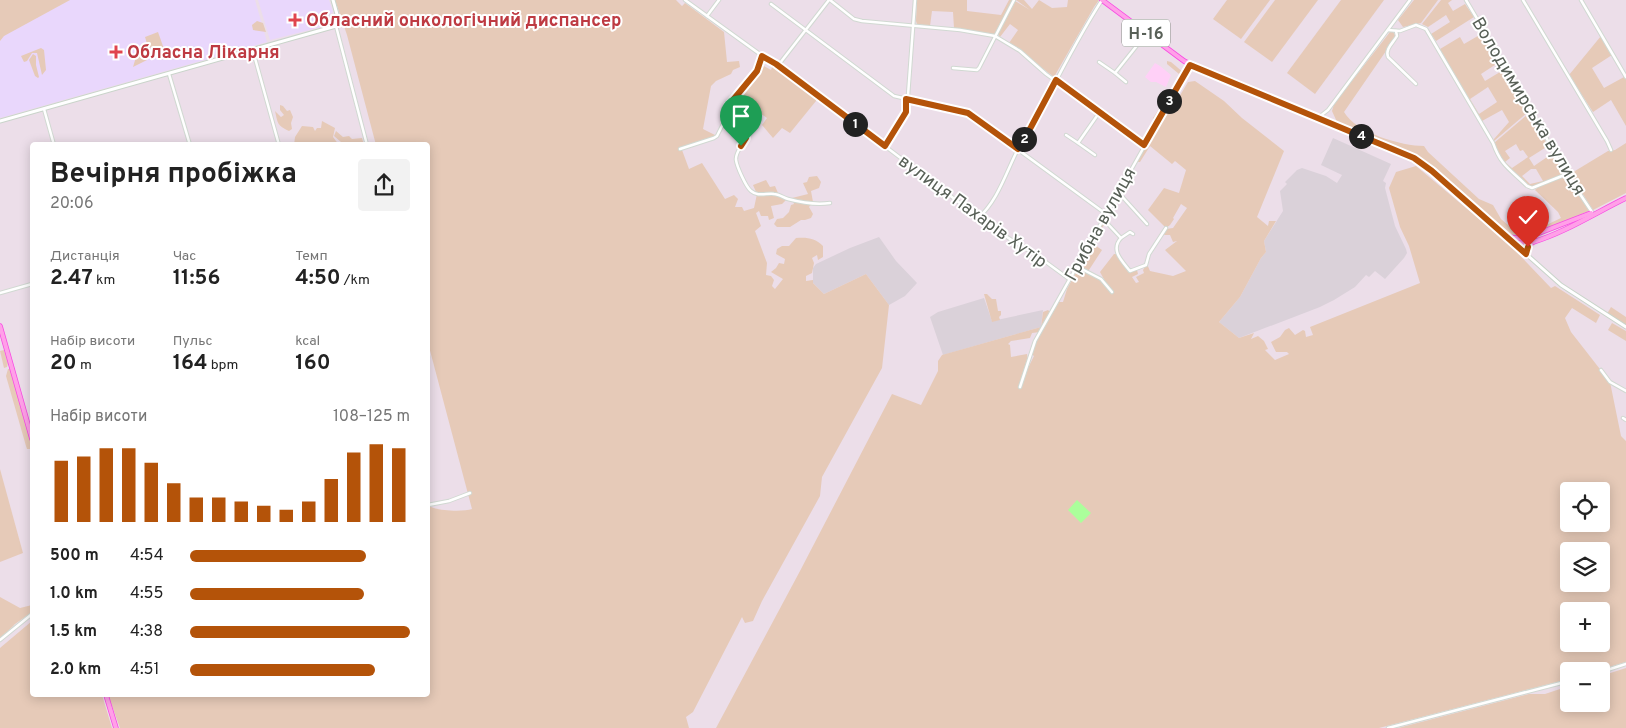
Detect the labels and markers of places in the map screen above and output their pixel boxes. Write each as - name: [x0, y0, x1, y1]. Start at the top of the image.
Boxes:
- place label: Обласний онкологічний диспансер: [306, 10, 621, 33]
- marker: Обласний онкологічний диспансер: [288, 13, 302, 27]
- place label: Обласна Лікарня: [127, 42, 280, 65]
- marker: Обласна Лікарня: [109, 45, 123, 59]
- pin: 3: [1156, 88, 1182, 114]
- pin: [720, 95, 762, 146]
- pin: 1: [842, 112, 868, 136]
- pin: 4: [1348, 124, 1374, 148]
- pin: 2: [1012, 126, 1036, 152]
- pin: [1507, 196, 1549, 247]

